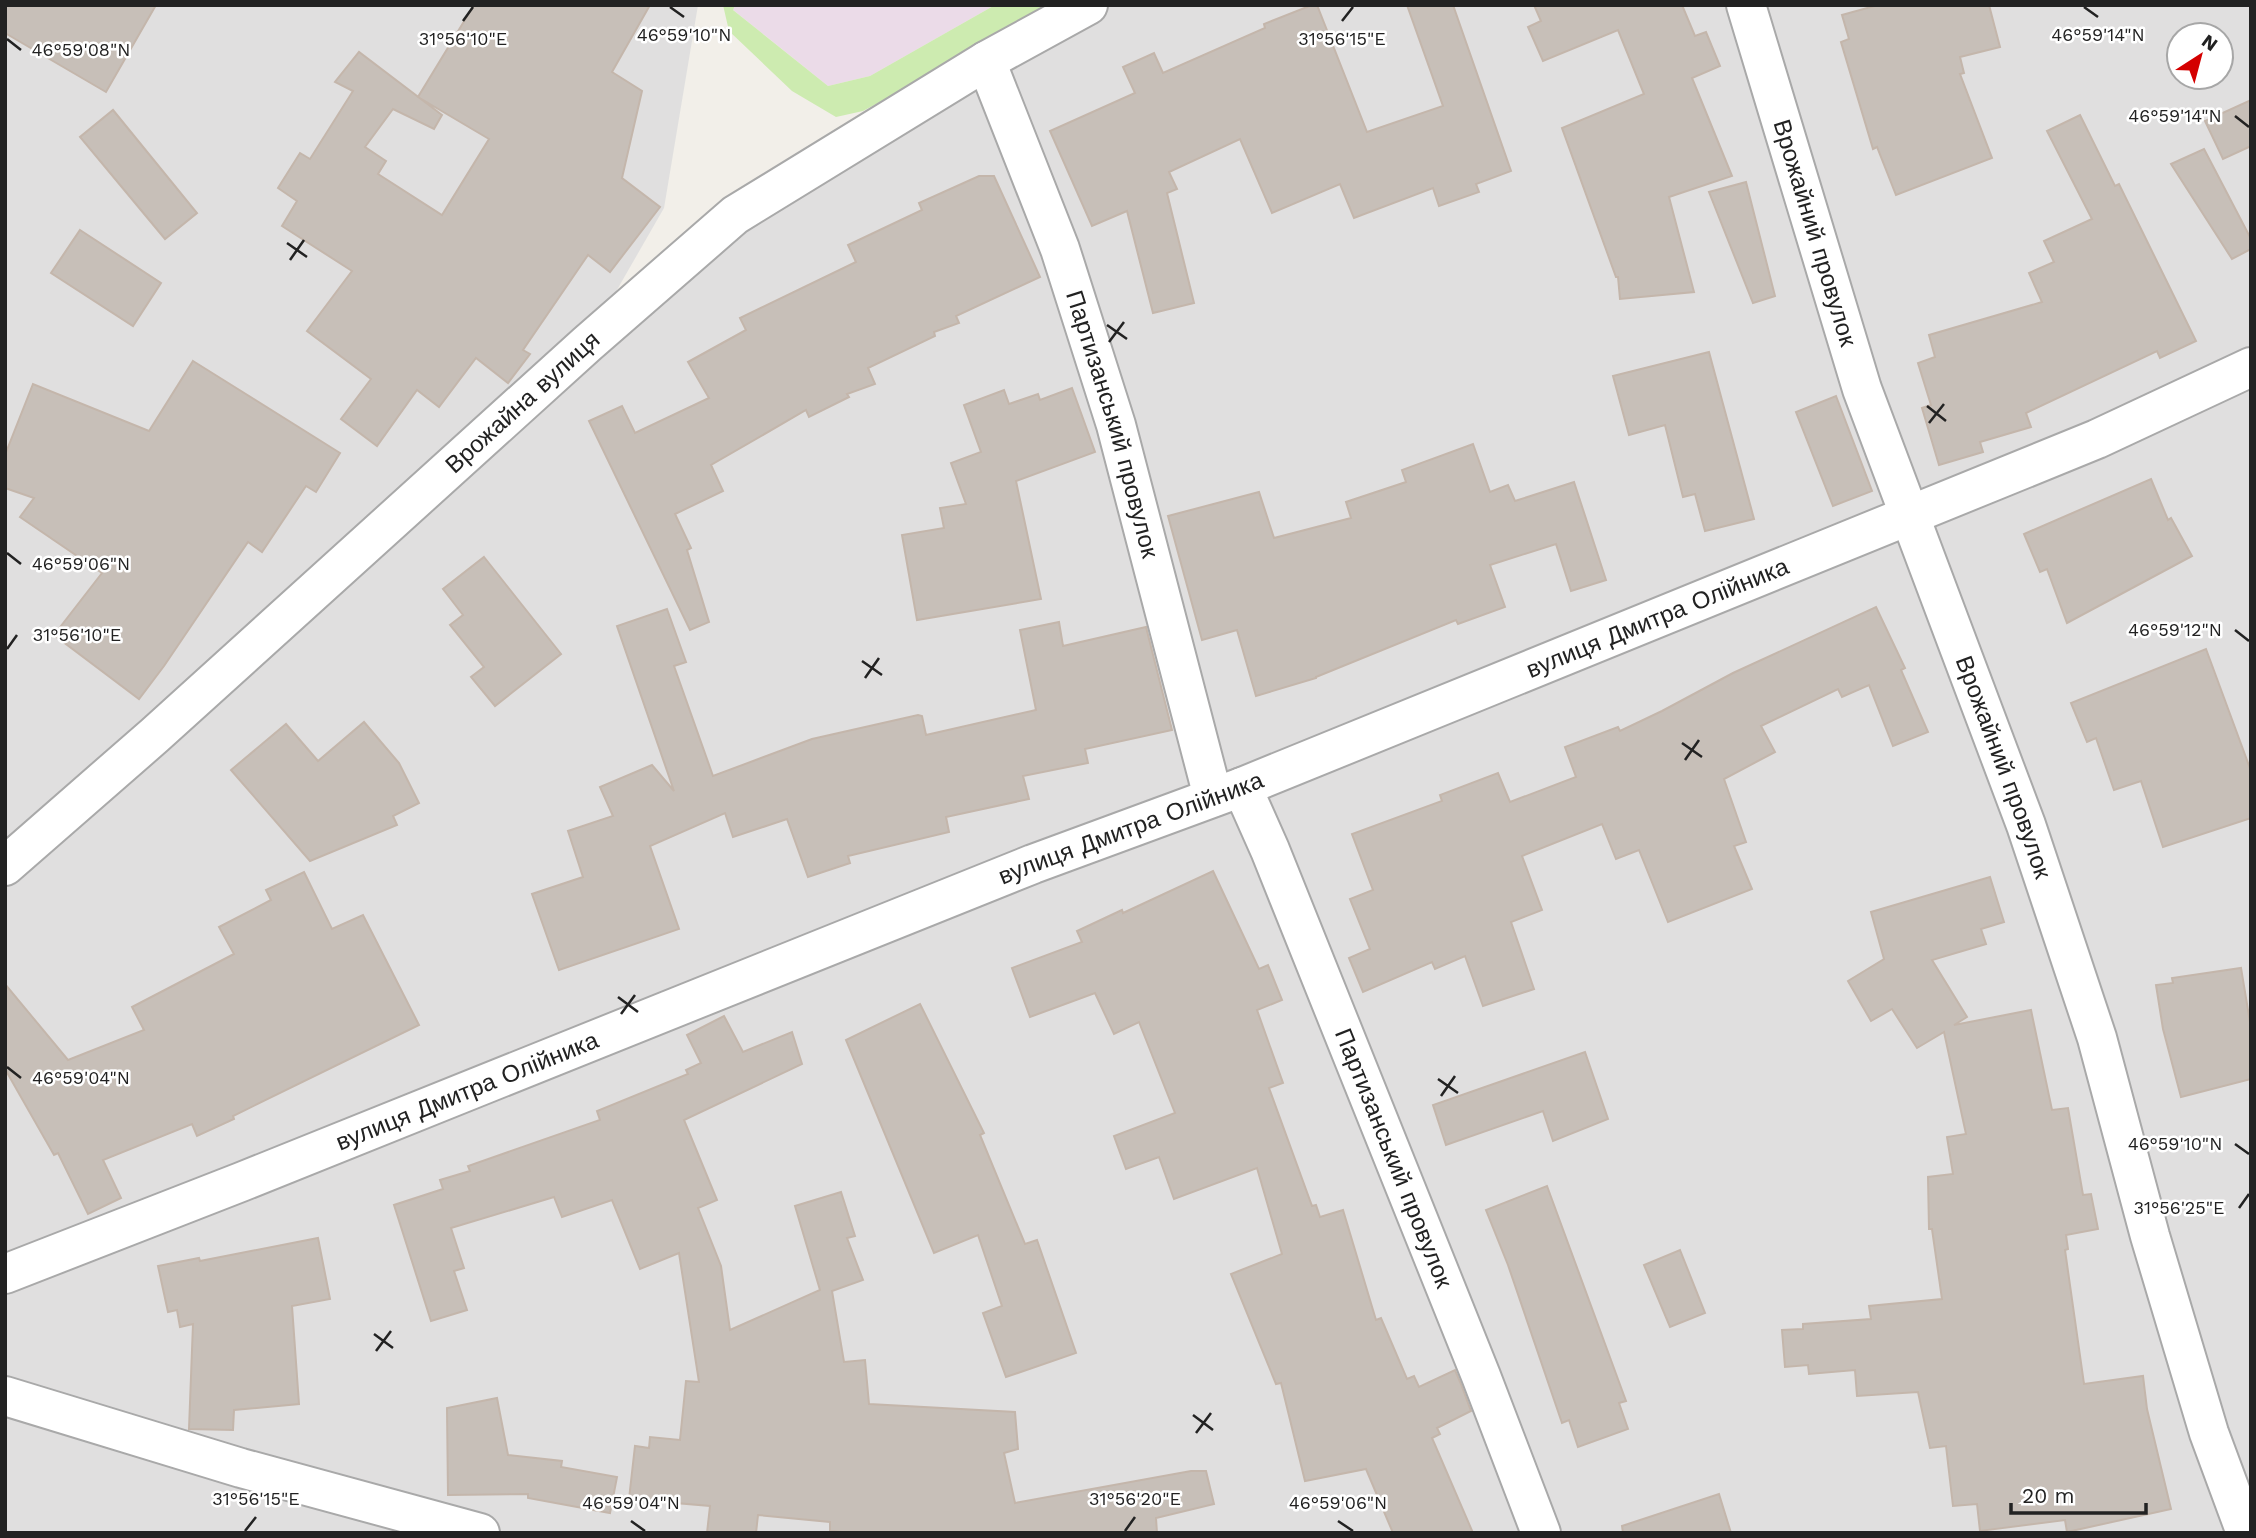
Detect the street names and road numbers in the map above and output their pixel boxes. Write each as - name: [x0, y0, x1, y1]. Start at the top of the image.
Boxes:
- street label: Врожайний провулок: [1767, 116, 1862, 350]
- street label: Партизанський провулок: [1060, 287, 1164, 561]
- street label: Врожайна вулиця: [440, 325, 605, 479]
- street label: вулиця Дмитра Олійника: [1522, 552, 1793, 684]
- street label: Врожайний провулок: [1950, 652, 2057, 883]
- street label: вулиця Дмитра Олійника: [994, 766, 1268, 890]
- street label: Партизанський провулок: [1329, 1024, 1458, 1292]
- street label: вулиця Дмитра Олійника: [332, 1026, 603, 1156]

